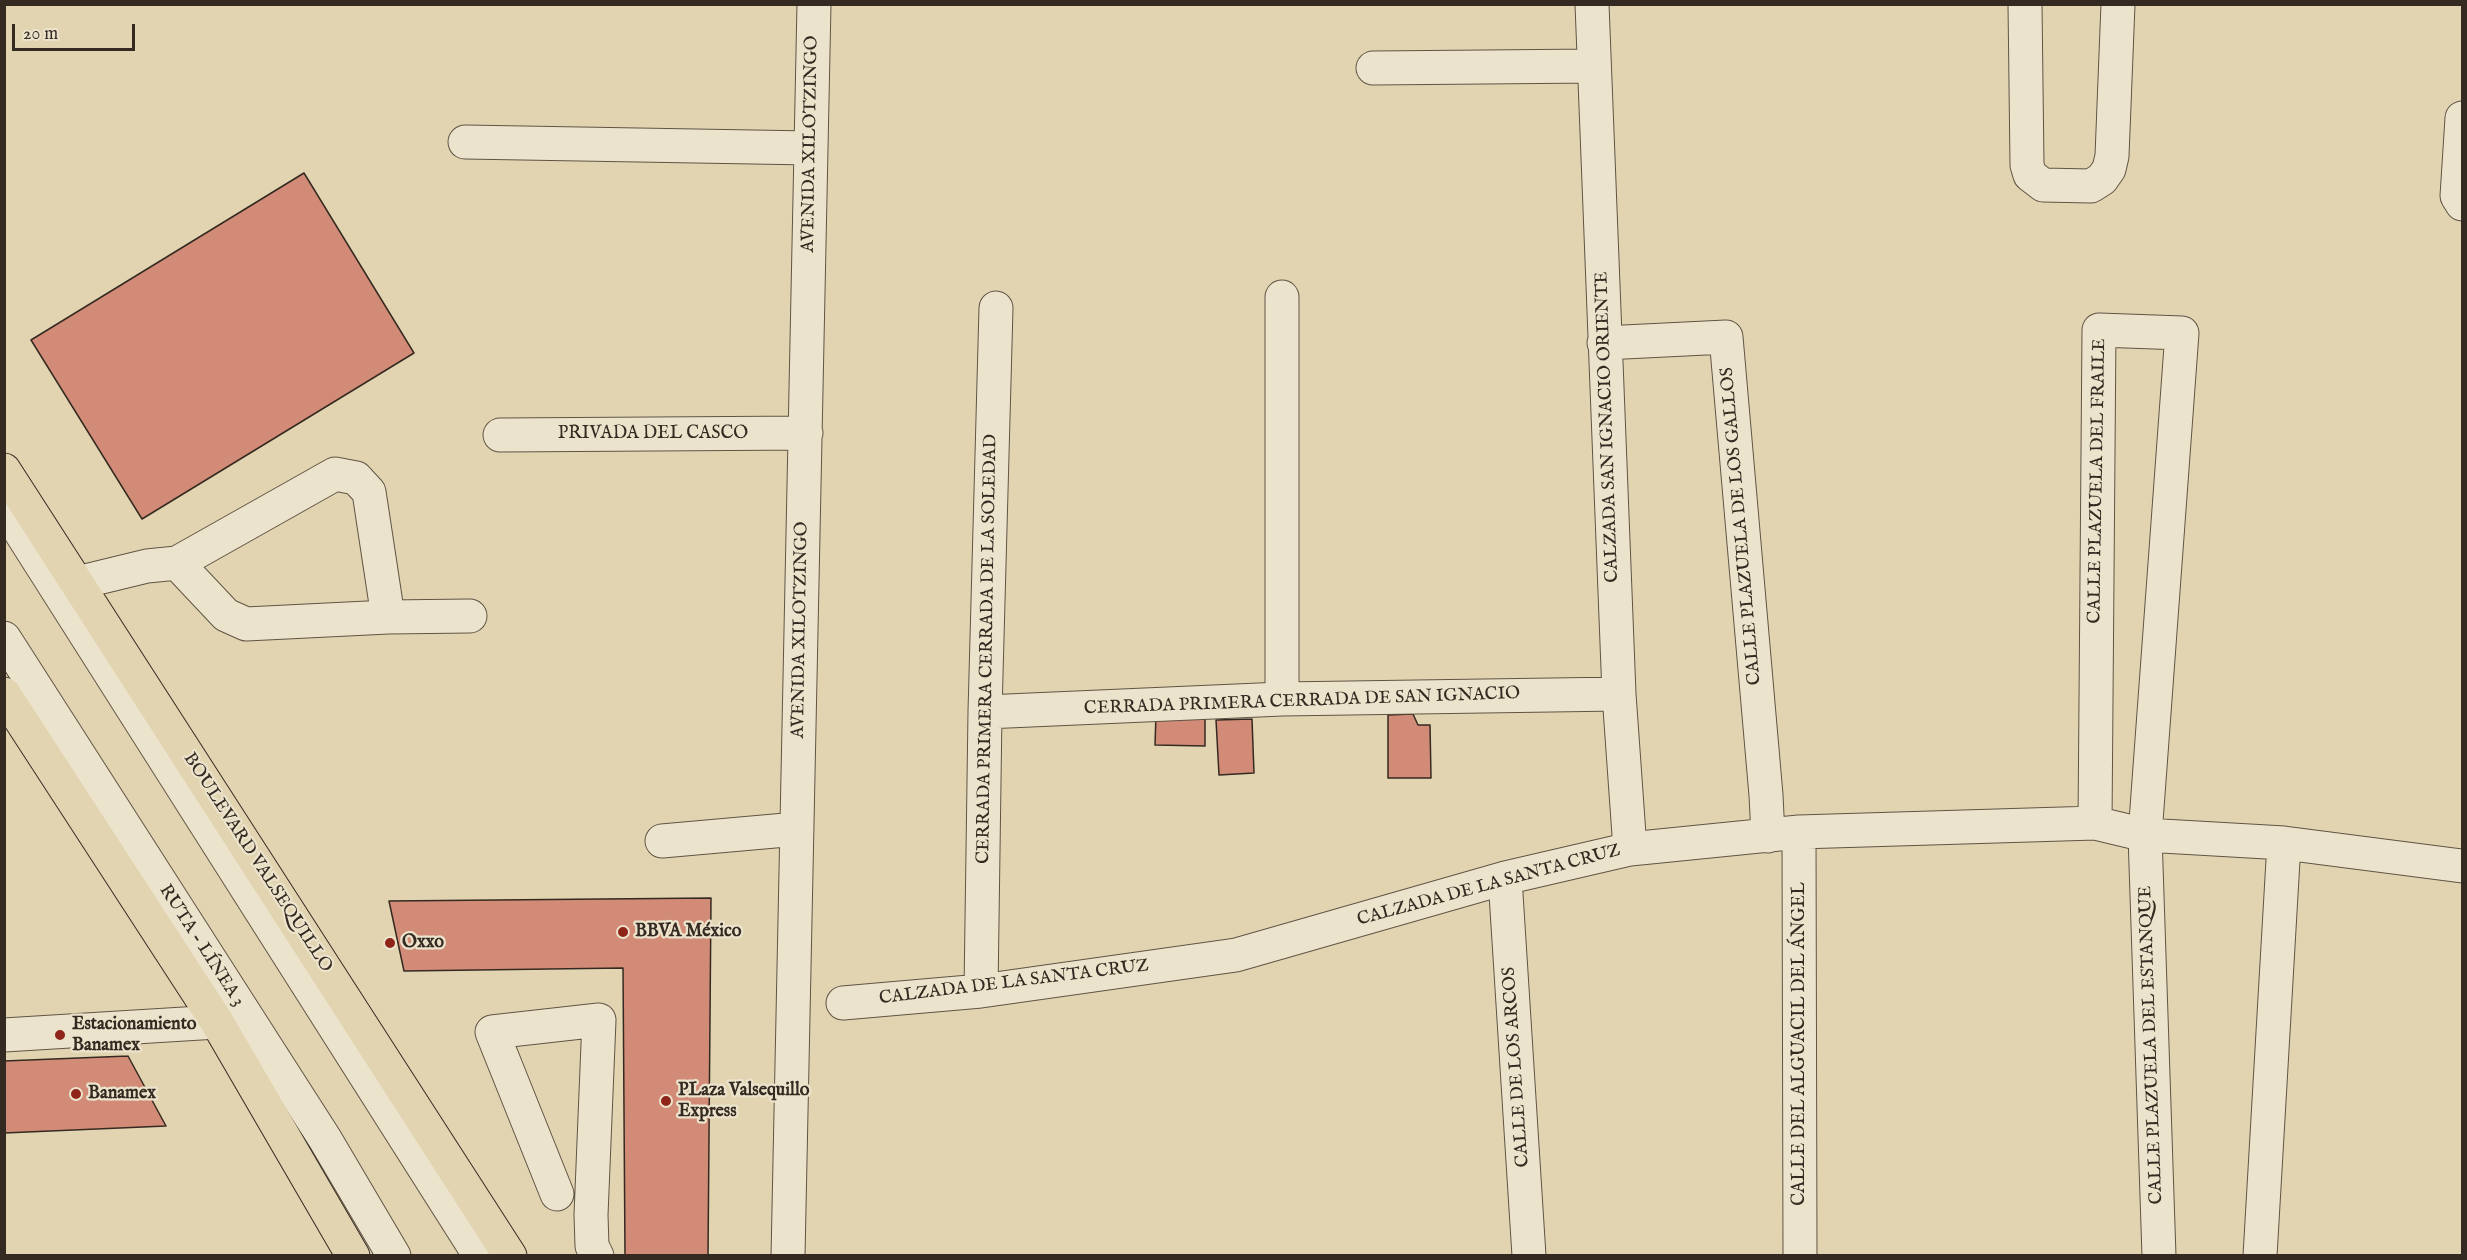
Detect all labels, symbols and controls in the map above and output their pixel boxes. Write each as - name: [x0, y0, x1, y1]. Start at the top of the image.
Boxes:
- scale bar: [15, 12, 138, 50]
- text: 20 m: [23, 23, 58, 46]
- street label: AVENIDA XILOTZINGO: [798, 35, 824, 253]
- street label: CALZADA SAN IGNACIO ORIENTE: [1592, 271, 1624, 583]
- street label: CALLE PLAZUELA DEL FRAILE: [2085, 338, 2111, 624]
- street label: CALLE PLAZUELA DE LOS GALLOS: [1717, 366, 1767, 686]
- street label: PRIVADA DEL CASCO: [558, 423, 748, 445]
- street label: CERRADA PRIMERA CERRADA DE LA SOLEDAD: [973, 434, 1003, 864]
- street label: AVENIDA XILOTZINGO: [788, 521, 814, 739]
- street label: CERRADA PRIMERA CERRADA DE SAN IGNACIO: [1084, 684, 1520, 720]
- street label: BOULEVARD VALSEQUILLO: [178, 749, 336, 977]
- street label: CALZADA DE LA SANTA CRUZ: [1355, 840, 1623, 932]
- street label: RUTA - LÍNEA 3: [154, 881, 248, 1011]
- street label: CALLE DEL ALGUACIL DEL ÁNGEL: [1789, 882, 1811, 1206]
- street label: CALLE PLAZUELA DEL ESTANQUE: [2136, 885, 2168, 1205]
- place label: BBVA México: [635, 921, 741, 943]
- marker: BBVA México: [616, 925, 630, 939]
- place label: Oxxo: [402, 932, 444, 954]
- marker: Oxxo: [383, 936, 397, 950]
- street label: CALZADA DE LA SANTA CRUZ: [878, 956, 1150, 1010]
- street label: CALLE DE LOS ARCOS: [1499, 966, 1535, 1168]
- place label: Estacionamiento Banamex: [72, 1014, 196, 1056]
- marker: Estacionamiento Banamex: [53, 1028, 67, 1042]
- place label: PLaza Valsequillo Express: [678, 1080, 809, 1122]
- place label: Banamex: [88, 1083, 156, 1105]
- marker: Banamex: [69, 1087, 83, 1101]
- marker: PLaza Valsequillo Express: [659, 1094, 673, 1108]

